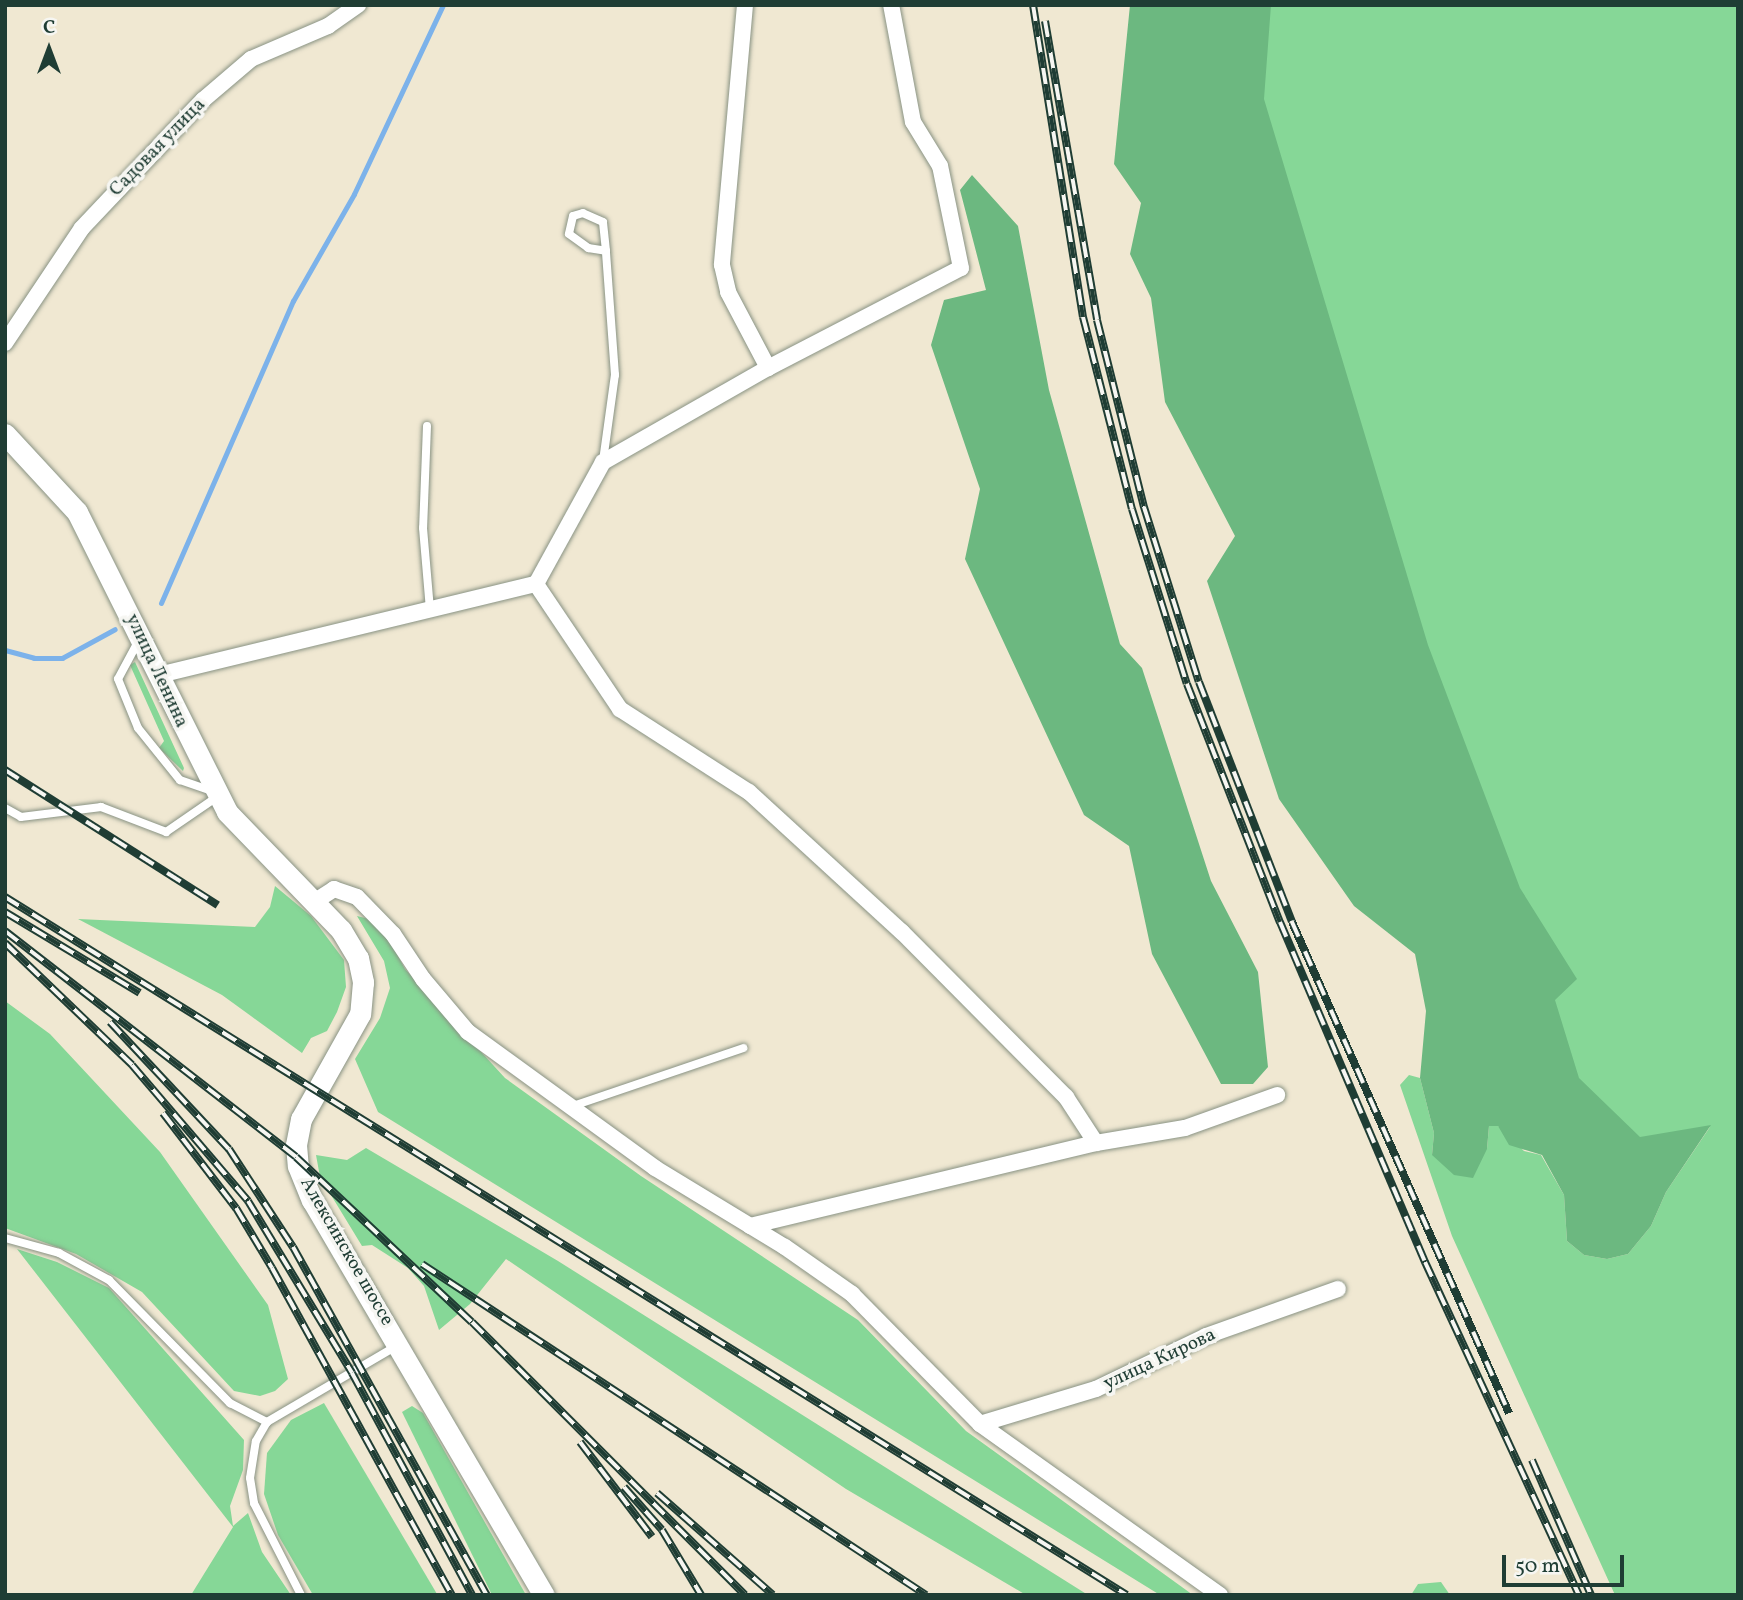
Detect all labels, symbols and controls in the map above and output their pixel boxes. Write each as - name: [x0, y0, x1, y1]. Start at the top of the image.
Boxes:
- north arrow: [14, 14, 84, 84]
- text: С: [43, 15, 55, 41]
- street label: Садовая улица: [105, 94, 211, 202]
- street label: улица Ленина: [120, 611, 192, 731]
- street label: Алексинское шоссе: [294, 1174, 398, 1330]
- street label: улица Кирова: [1100, 1324, 1220, 1396]
- scale bar: [1505, 1540, 1628, 1584]
- text: 50 m: [1515, 1552, 1560, 1581]

